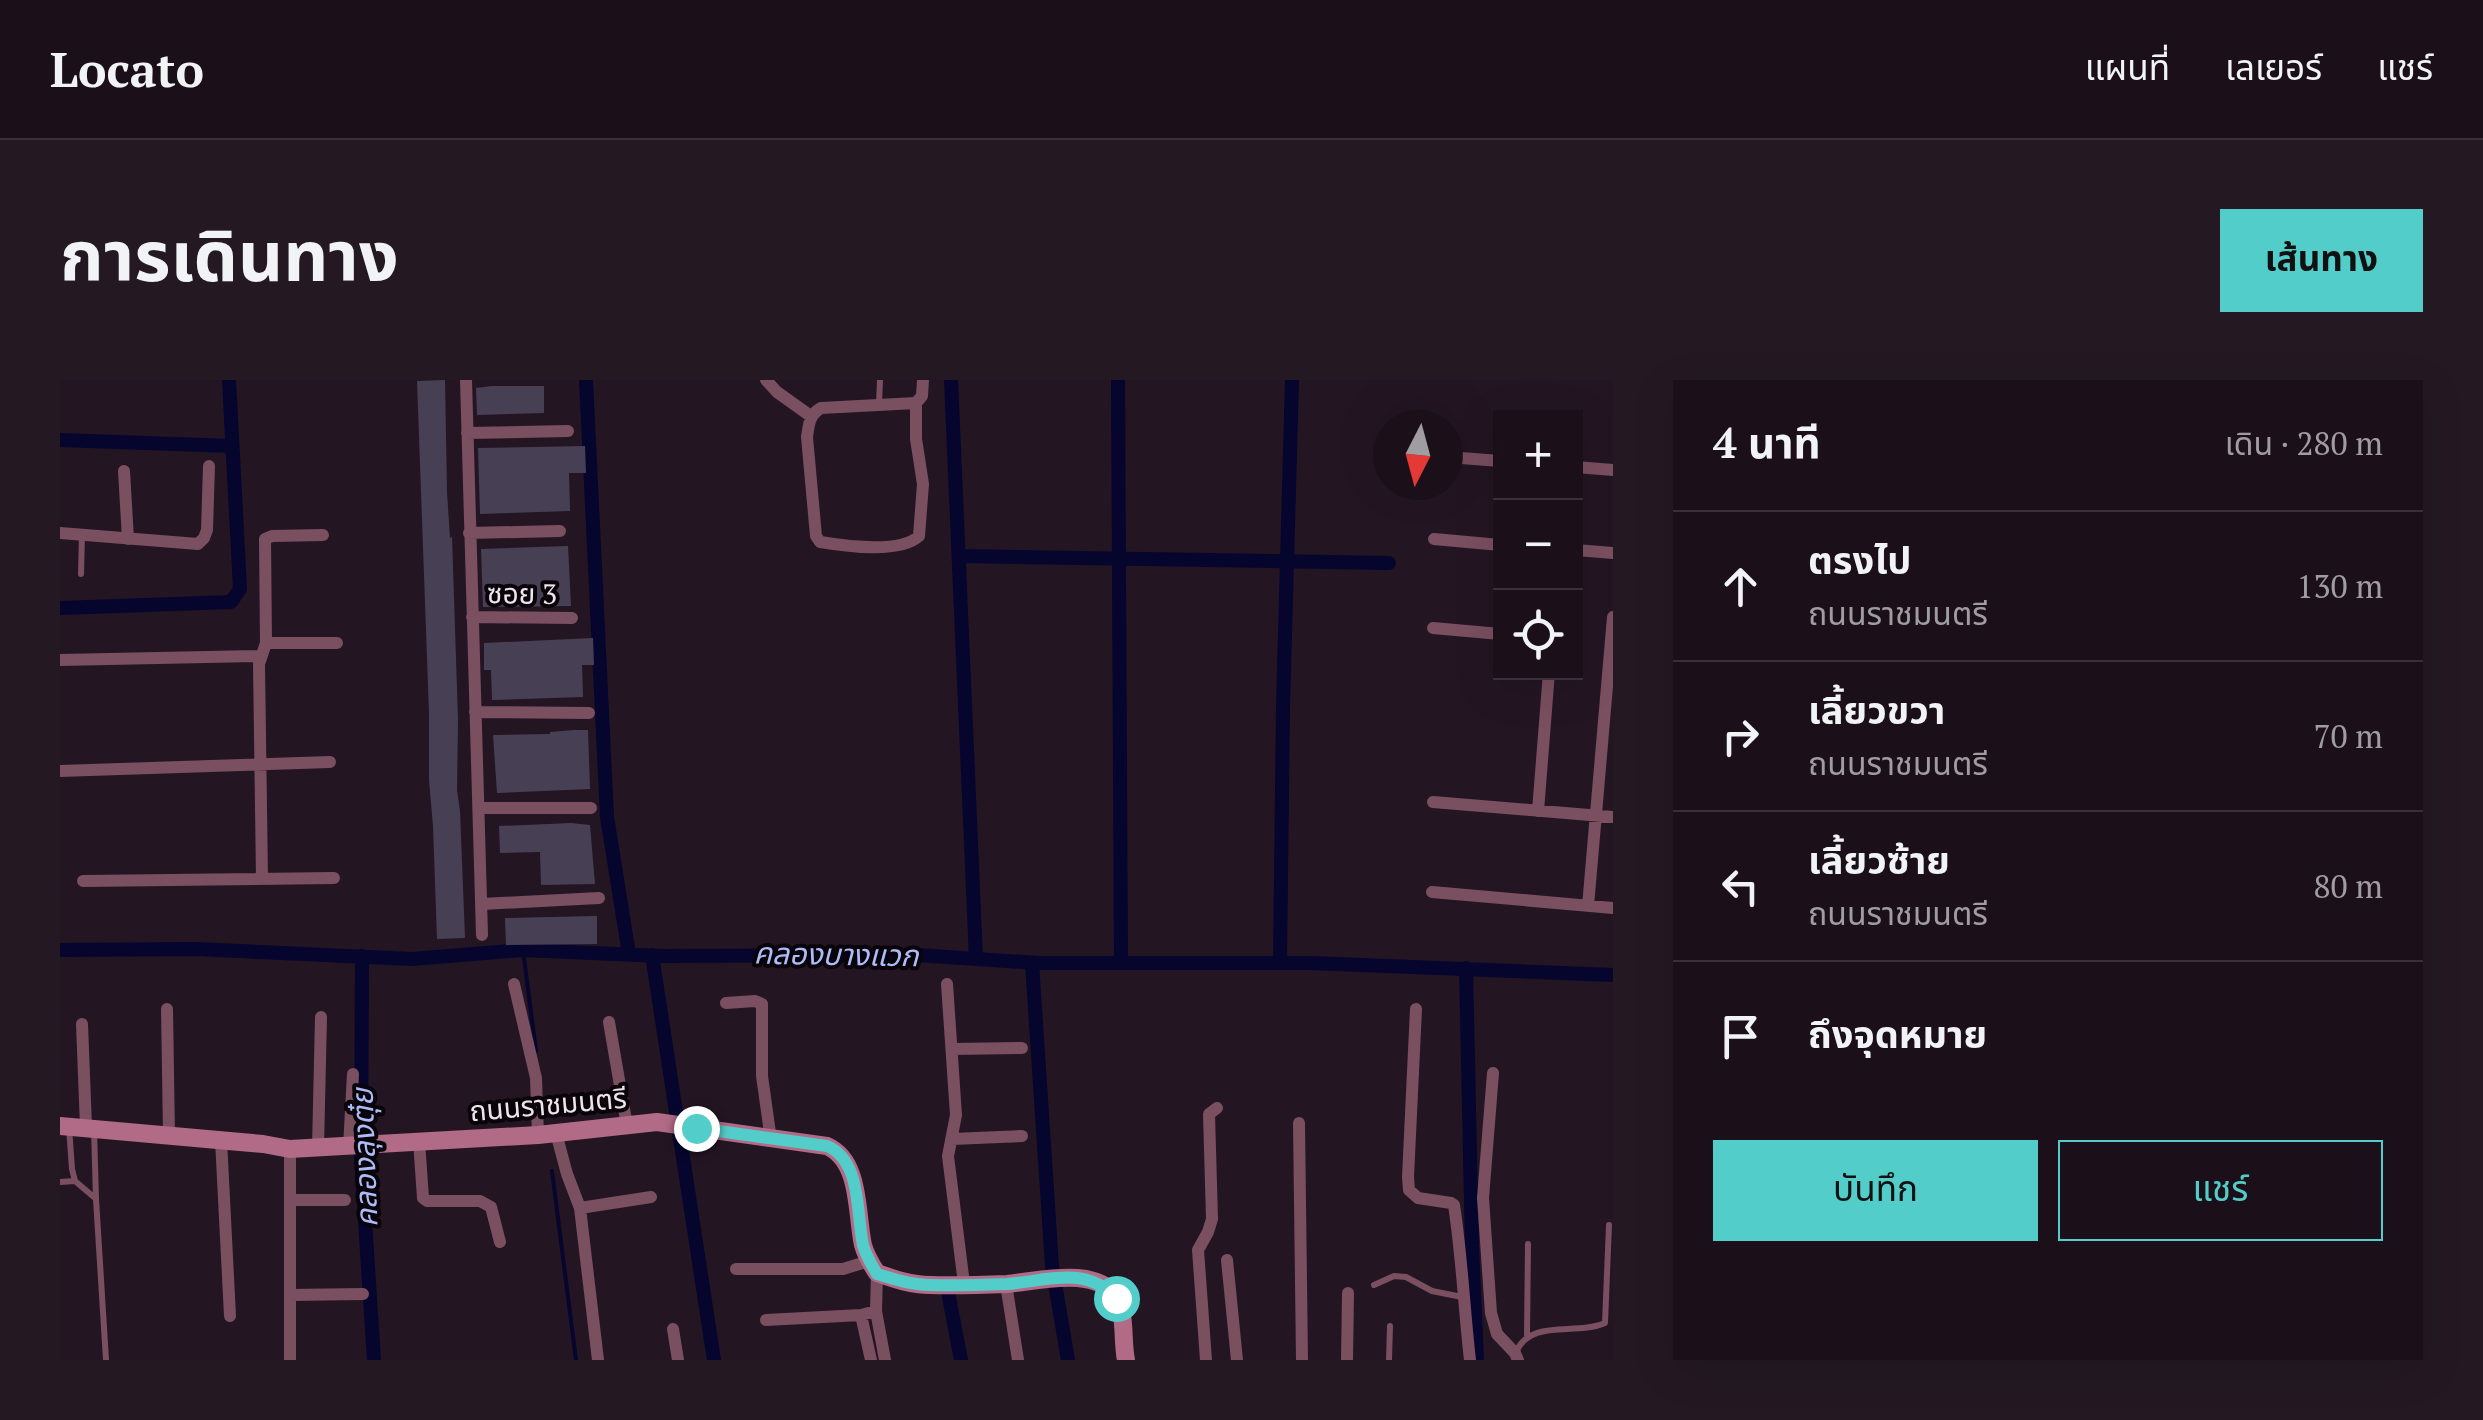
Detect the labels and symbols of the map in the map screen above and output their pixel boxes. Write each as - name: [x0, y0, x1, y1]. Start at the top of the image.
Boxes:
- north arrow: [1373, 410, 1463, 500]
- street label: ซอย 3: [487, 574, 557, 612]
- water label: คลองบางแวก: [753, 933, 920, 975]
- street label: ถนนราชมนตรี: [468, 1079, 628, 1129]
- water label: คลองลุงตุ๋ย: [342, 1086, 386, 1228]
- route end: [674, 1106, 720, 1152]
- route start: [1094, 1276, 1140, 1322]

